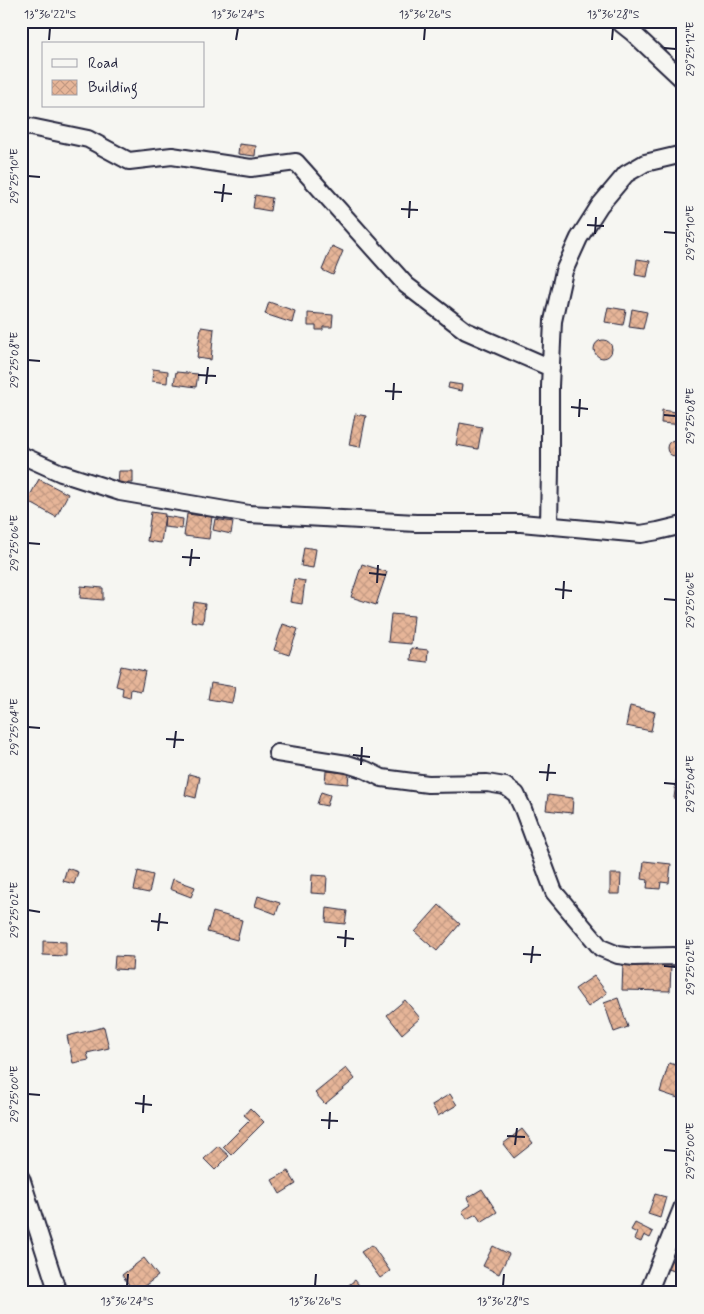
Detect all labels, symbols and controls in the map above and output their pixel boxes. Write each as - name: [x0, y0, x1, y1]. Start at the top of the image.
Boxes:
- text: 13°36'22"S: [24, 7, 77, 23]
- text: 13°36'24"S: [211, 7, 265, 23]
- text: 13°36'26"S: [399, 7, 452, 23]
- text: 13°36'28"S: [587, 7, 640, 23]
- text: 29°25'12"E: [683, 22, 699, 77]
- legend: [42, 42, 205, 108]
- text: Road: [88, 54, 118, 74]
- text: Building: [88, 78, 138, 99]
- text: 29°25'10"E: [7, 148, 23, 204]
- text: 29°25'10"E: [683, 205, 699, 261]
- text: 29°25'08"E: [7, 332, 23, 388]
- text: 29°25'08"E: [683, 388, 699, 444]
- text: 29°25'06"E: [7, 515, 23, 571]
- text: 29°25'06"E: [683, 572, 699, 628]
- text: 29°25'04"E: [7, 698, 23, 756]
- text: 29°25'04"E: [683, 755, 699, 813]
- text: 29°25'02"E: [7, 882, 23, 938]
- text: 29°25'02"E: [683, 939, 699, 995]
- text: 29°25'00"E: [7, 1066, 23, 1122]
- text: 29°25'00"E: [683, 1123, 699, 1179]
- text: 13°36'24"S: [100, 1294, 154, 1310]
- text: 13°36'26"S: [289, 1294, 342, 1310]
- text: 13°36'28"S: [477, 1294, 530, 1310]

